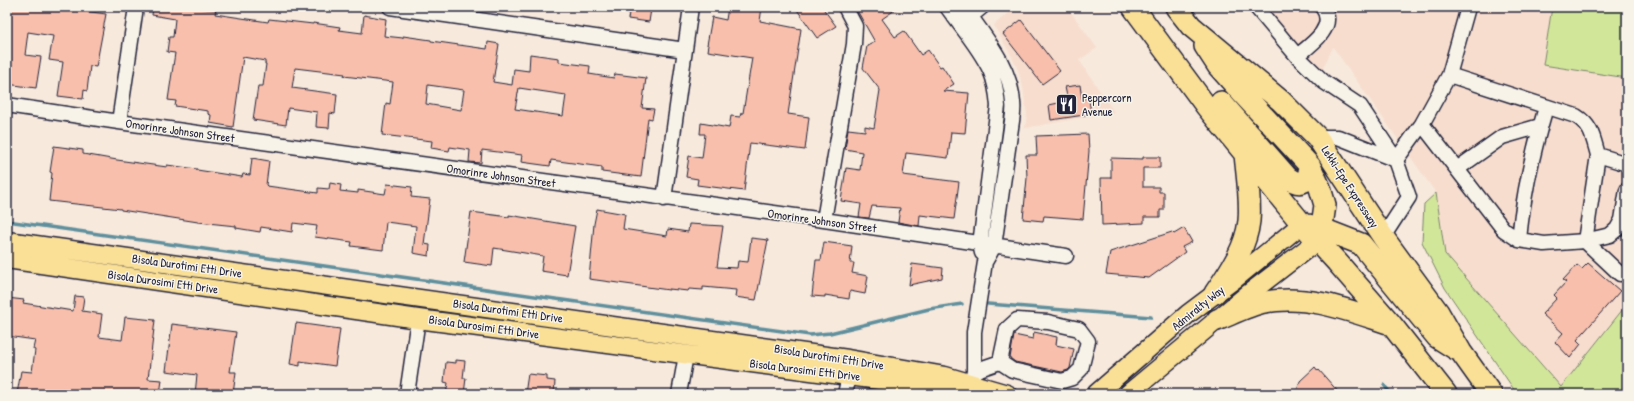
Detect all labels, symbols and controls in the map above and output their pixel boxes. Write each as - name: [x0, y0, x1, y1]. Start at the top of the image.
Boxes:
- place label: Peppercorn Avenue: [1082, 89, 1132, 120]
- restaurant icon: Peppercorn Avenue: [1054, 92, 1080, 118]
- street label: Omorinre Johnson Street: [124, 114, 237, 147]
- street label: Lekki-Epe Expressway: [1318, 142, 1383, 231]
- street label: Omorinre Johnson Street: [445, 159, 558, 192]
- street label: Omorinre Johnson Street: [766, 204, 879, 237]
- street label: Bisola Durotimi Etti Drive: [131, 249, 243, 282]
- street label: Bisola Durosimi Etti Drive: [107, 265, 220, 298]
- street label: Admiralty Way: [1168, 281, 1228, 334]
- street label: Bisola Durotimi Etti Drive: [452, 294, 564, 327]
- street label: Bisola Durosimi Etti Drive: [428, 310, 541, 343]
- street label: Bisola Durotimi Etti Drive: [773, 339, 885, 374]
- street label: Bisola Durosimi Etti Drive: [749, 354, 862, 385]

